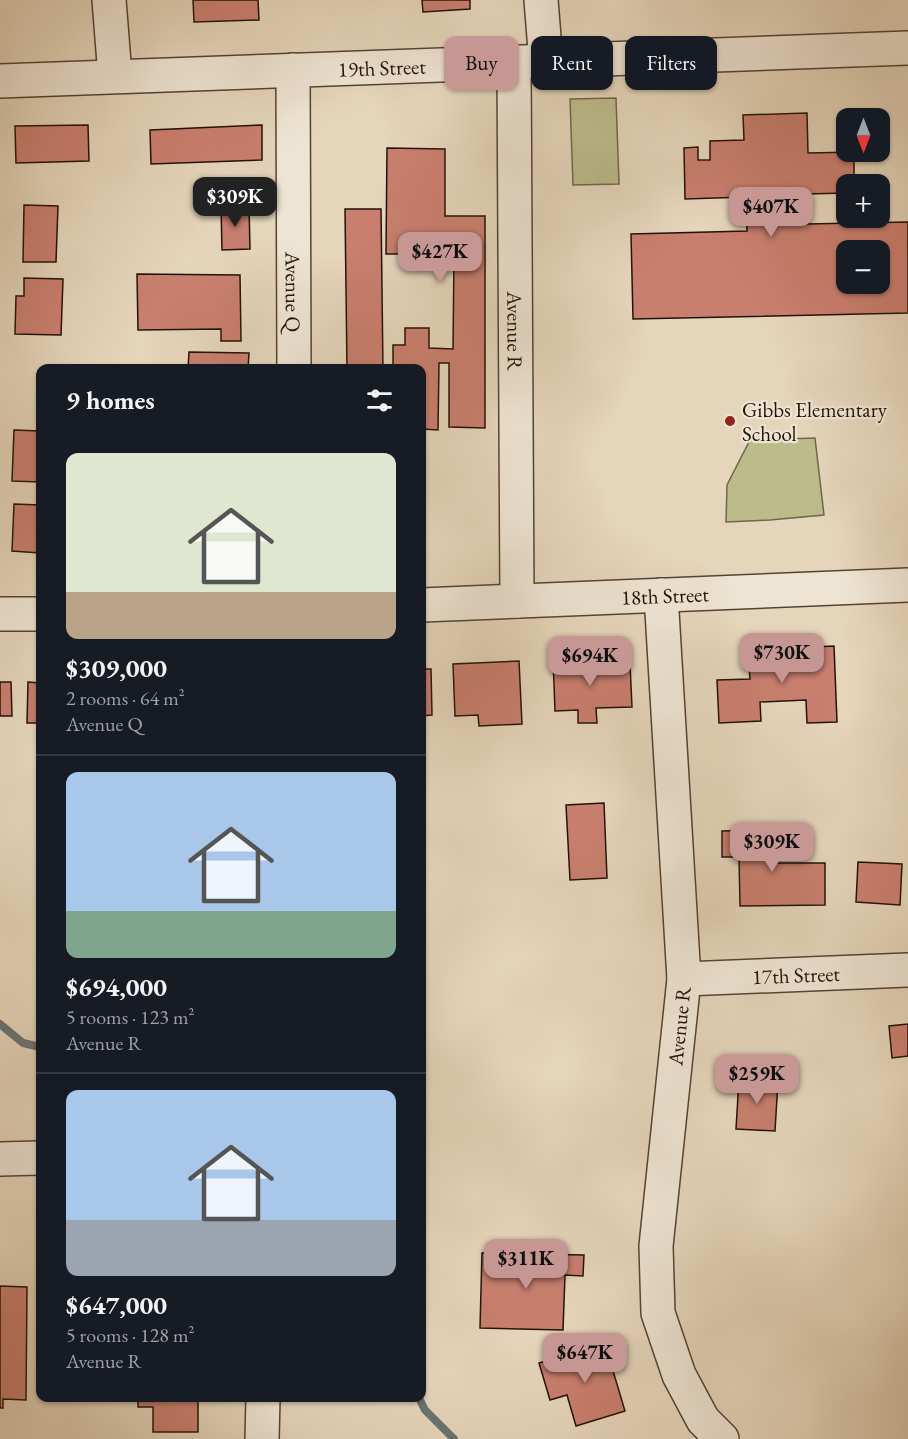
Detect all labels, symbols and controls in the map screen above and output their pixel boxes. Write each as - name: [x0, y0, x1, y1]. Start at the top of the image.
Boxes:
- chip: Buy: [444, 36, 519, 90]
- chip: Rent: [531, 36, 613, 90]
- chip: Filters: [625, 36, 717, 90]
- street label: 19th Street: [337, 52, 427, 82]
- north arrow: [836, 108, 890, 162]
- map controls: [836, 108, 890, 294]
- button: +: [836, 174, 890, 228]
- pin: $309K: [193, 177, 277, 228]
- text: $309K: [207, 183, 263, 209]
- pin: $407K: [729, 187, 813, 238]
- text: $407K: [743, 193, 799, 219]
- pin: $427K: [398, 232, 482, 283]
- text: $427K: [412, 238, 468, 264]
- button: −: [836, 240, 890, 294]
- street label: Avenue Q: [279, 251, 307, 335]
- street label: Avenue R: [502, 290, 529, 372]
- text: 9 homes: [66, 383, 155, 417]
- icon: filters: [363, 384, 396, 417]
- place label: Gibbs Elementary School: [742, 396, 888, 447]
- marker: Gibbs Elementary School: [723, 414, 737, 428]
- icon: home: [177, 492, 285, 600]
- street label: 18th Street: [620, 580, 710, 610]
- pin: $730K: [740, 633, 824, 684]
- pin: $694K: [548, 636, 632, 687]
- text: $730K: [754, 639, 810, 665]
- text: $694K: [562, 642, 618, 668]
- text: $309,000: [66, 651, 167, 685]
- text: 2 rooms · 64 m²: [66, 685, 185, 711]
- text: Avenue Q: [66, 711, 143, 737]
- icon: home: [177, 811, 285, 919]
- pin: $309K: [730, 822, 814, 873]
- text: $309K: [744, 828, 800, 854]
- street label: 17th Street: [751, 959, 841, 990]
- text: $694,000: [66, 970, 167, 1004]
- street label: Avenue R: [661, 984, 697, 1068]
- text: 5 rooms · 123 m²: [66, 1004, 194, 1030]
- text: Avenue R: [66, 1030, 142, 1056]
- pin: $259K: [715, 1054, 799, 1105]
- text: $259K: [729, 1060, 785, 1086]
- icon: home: [177, 1129, 285, 1237]
- pin: $311K: [484, 1239, 568, 1290]
- text: $311K: [498, 1245, 554, 1271]
- text: $647,000: [66, 1288, 167, 1322]
- text: 5 rooms · 128 m²: [66, 1322, 194, 1348]
- pin: $647K: [543, 1333, 627, 1384]
- text: $647K: [557, 1339, 613, 1365]
- text: Avenue R: [66, 1348, 142, 1374]

